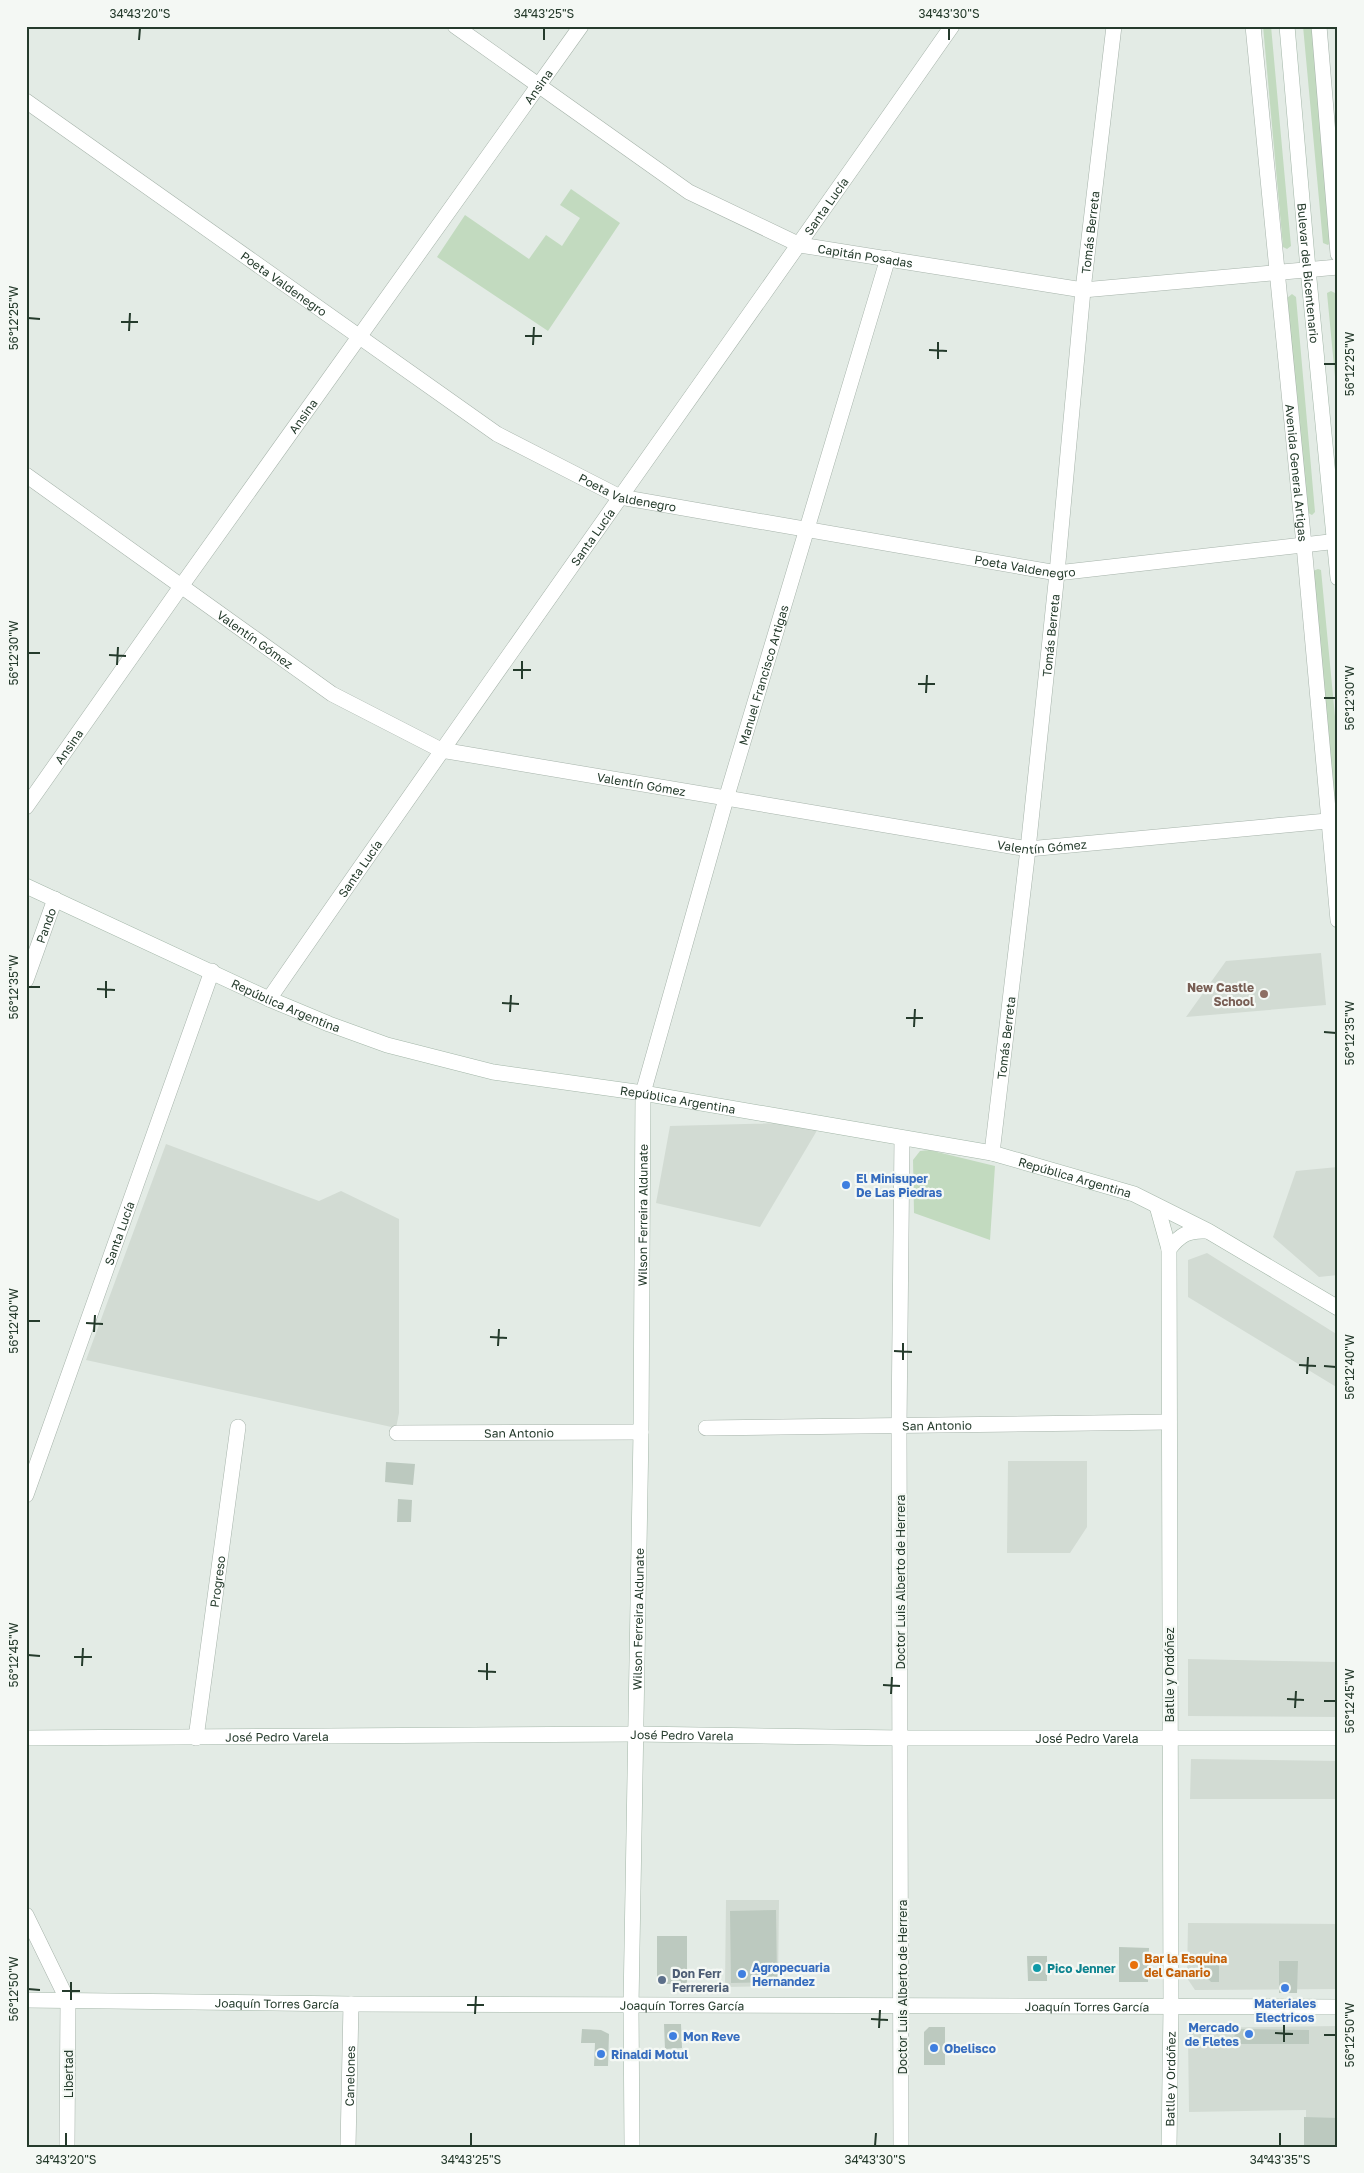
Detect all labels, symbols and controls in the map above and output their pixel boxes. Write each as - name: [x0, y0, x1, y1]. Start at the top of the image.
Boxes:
- text: 34°43'20"S: [109, 6, 171, 21]
- text: 34°43'25"S: [514, 6, 575, 21]
- text: 34°43'30"S: [918, 6, 980, 21]
- street label: Ansina: [520, 66, 555, 107]
- street label: Santa Lucía: [800, 174, 851, 238]
- street label: Tomás Berreta: [1077, 190, 1102, 274]
- street label: Bulevar del Bicentenario: [1295, 202, 1323, 344]
- street label: Capitán Posadas: [817, 240, 914, 270]
- street label: Poeta Valdenegro: [238, 248, 330, 319]
- text: 56°12'25"W: [6, 285, 21, 350]
- text: 56°12'25"W: [1342, 331, 1357, 396]
- street label: Ansina: [285, 396, 320, 436]
- street label: Avenida General Artigas: [1283, 403, 1311, 542]
- street label: Poeta Valdenegro: [576, 470, 678, 514]
- street label: Santa Lucía: [567, 505, 618, 568]
- street label: Poeta Valdenegro: [973, 551, 1076, 581]
- street label: Tomás Berreta: [1039, 593, 1062, 677]
- street label: Manuel Francisco Artigas: [735, 603, 791, 747]
- street label: Valentín Gómez: [214, 607, 296, 671]
- text: 56°12'30"W: [6, 620, 21, 686]
- text: 56°12'30"W: [1342, 665, 1357, 731]
- street label: Ansina: [51, 726, 86, 767]
- street label: Valentín Gómez: [596, 769, 687, 799]
- street label: Valentín Gómez: [996, 836, 1087, 857]
- street label: Santa Lucía: [334, 837, 385, 900]
- street label: Pando: [32, 906, 59, 945]
- text: 56°12'35"W: [6, 954, 21, 1019]
- street label: República Argentina: [229, 975, 342, 1035]
- place label: New Castle School: [1187, 980, 1254, 1009]
- marker: New Castle School: [1258, 988, 1270, 1000]
- street label: Tomás Berreta: [993, 996, 1018, 1080]
- text: 56°12'35"W: [1342, 1000, 1357, 1065]
- street label: República Argentina: [619, 1082, 737, 1116]
- street label: Wilson Ferreira Aldunate: [634, 1144, 650, 1286]
- street label: República Argentina: [1017, 1154, 1133, 1200]
- place label: El Minisuper De Las Piedras: [856, 1171, 943, 1200]
- marker: El Minisuper De Las Piedras: [840, 1179, 852, 1191]
- street label: Santa Lucía: [101, 1199, 137, 1267]
- text: 56°12'40"W: [6, 1288, 21, 1354]
- text: 56°12'40"W: [1342, 1334, 1357, 1400]
- street label: San Antonio: [902, 1417, 972, 1433]
- street label: San Antonio: [484, 1425, 554, 1440]
- street label: Doctor Luis Alberto de Herrera: [893, 1494, 908, 1670]
- street label: Wilson Ferreira Aldunate: [629, 1548, 646, 1690]
- street label: Progreso: [206, 1555, 228, 1608]
- text: 56°12'45"W: [6, 1622, 21, 1688]
- street label: Batlle y Ordóñez: [1162, 1627, 1177, 1723]
- text: 56°12'45"W: [1342, 1668, 1357, 1734]
- street label: José Pedro Varela: [630, 1726, 734, 1743]
- street label: José Pedro Varela: [225, 1729, 329, 1744]
- street label: José Pedro Varela: [1035, 1731, 1139, 1746]
- street label: Doctor Luis Alberto de Herrera: [895, 1899, 910, 2075]
- place label: Bar la Esquina del Canario: [1144, 1951, 1227, 1980]
- text: 56°12'50"W: [6, 1956, 21, 2022]
- marker: Bar la Esquina del Canario: [1128, 1959, 1140, 1971]
- place label: Agropecuaria Hernandez: [752, 1960, 830, 1989]
- place label: Pico Jenner: [1047, 1961, 1116, 1976]
- marker: Pico Jenner: [1031, 1962, 1043, 1974]
- place label: Don Ferr Ferrereria: [672, 1966, 729, 1995]
- marker: Agropecuaria Hernandez: [736, 1968, 748, 1980]
- marker: Don Ferr Ferrereria: [656, 1974, 668, 1986]
- marker: Materiales Electricos: [1279, 1982, 1291, 1994]
- street label: Joaquín Torres García: [215, 1995, 339, 2011]
- place label: Materiales Electricos: [1254, 1996, 1316, 2025]
- street label: Joaquín Torres García: [620, 1997, 744, 2013]
- street label: Joaquín Torres García: [1025, 1999, 1149, 2014]
- text: 56°12'50"W: [1342, 2002, 1357, 2068]
- place label: Mercado de Fletes: [1185, 2020, 1239, 2049]
- marker: Mercado de Fletes: [1243, 2028, 1255, 2040]
- place label: Mon Reve: [683, 2029, 740, 2044]
- marker: Mon Reve: [667, 2030, 679, 2042]
- street label: Batlle y Ordóñez: [1162, 2031, 1178, 2127]
- place label: Obelisco: [944, 2041, 996, 2056]
- marker: Obelisco: [928, 2042, 940, 2054]
- street label: Canelones: [341, 2045, 358, 2107]
- place label: Rinaldi Motul: [611, 2047, 688, 2062]
- marker: Rinaldi Motul: [595, 2048, 607, 2060]
- street label: Libertad: [61, 2050, 76, 2098]
- text: 34°43'20"S: [35, 2152, 97, 2167]
- text: 34°43'25"S: [441, 2152, 502, 2167]
- text: 34°43'30"S: [844, 2152, 906, 2167]
- text: 34°43'35"S: [1250, 2152, 1311, 2167]

